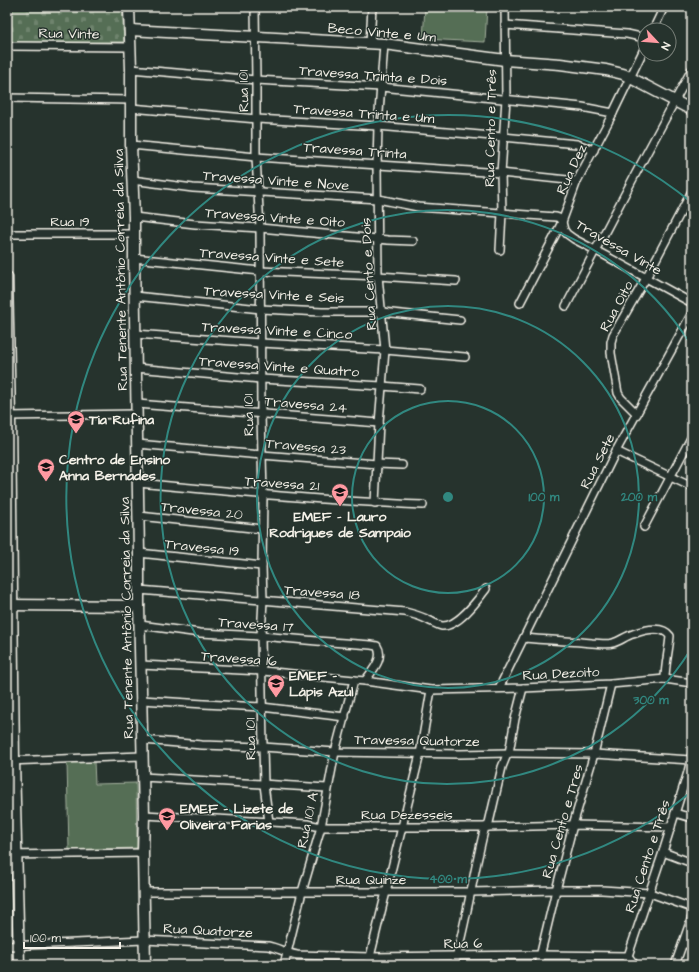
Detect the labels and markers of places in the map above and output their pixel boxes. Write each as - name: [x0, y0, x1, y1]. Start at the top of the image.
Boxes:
- school or university icon: Tia Rufina: [66, 409, 86, 434]
- place label: Tia Rufina: [88, 410, 155, 430]
- place label: Centro de Ensino Anna Bernades: [59, 450, 170, 486]
- school or university icon: Centro de Ensino Anna Bernades: [36, 457, 56, 482]
- school or university icon: EMEF - Lauro Rodrigues de Sampaio: [330, 482, 350, 507]
- centre of rings: [441, 490, 455, 504]
- place label: EMEF - Lauro Rodrigues de Sampaio: [269, 507, 411, 544]
- place label: EMEF - Lápis Azul: [289, 666, 354, 702]
- school or university icon: EMEF - Lápis Azul: [266, 673, 286, 698]
- place label: EMEF - Lizete de Oliveira Farias: [180, 799, 294, 835]
- school or university icon: EMEF - Lizete de Oliveira Farias: [157, 806, 177, 831]

